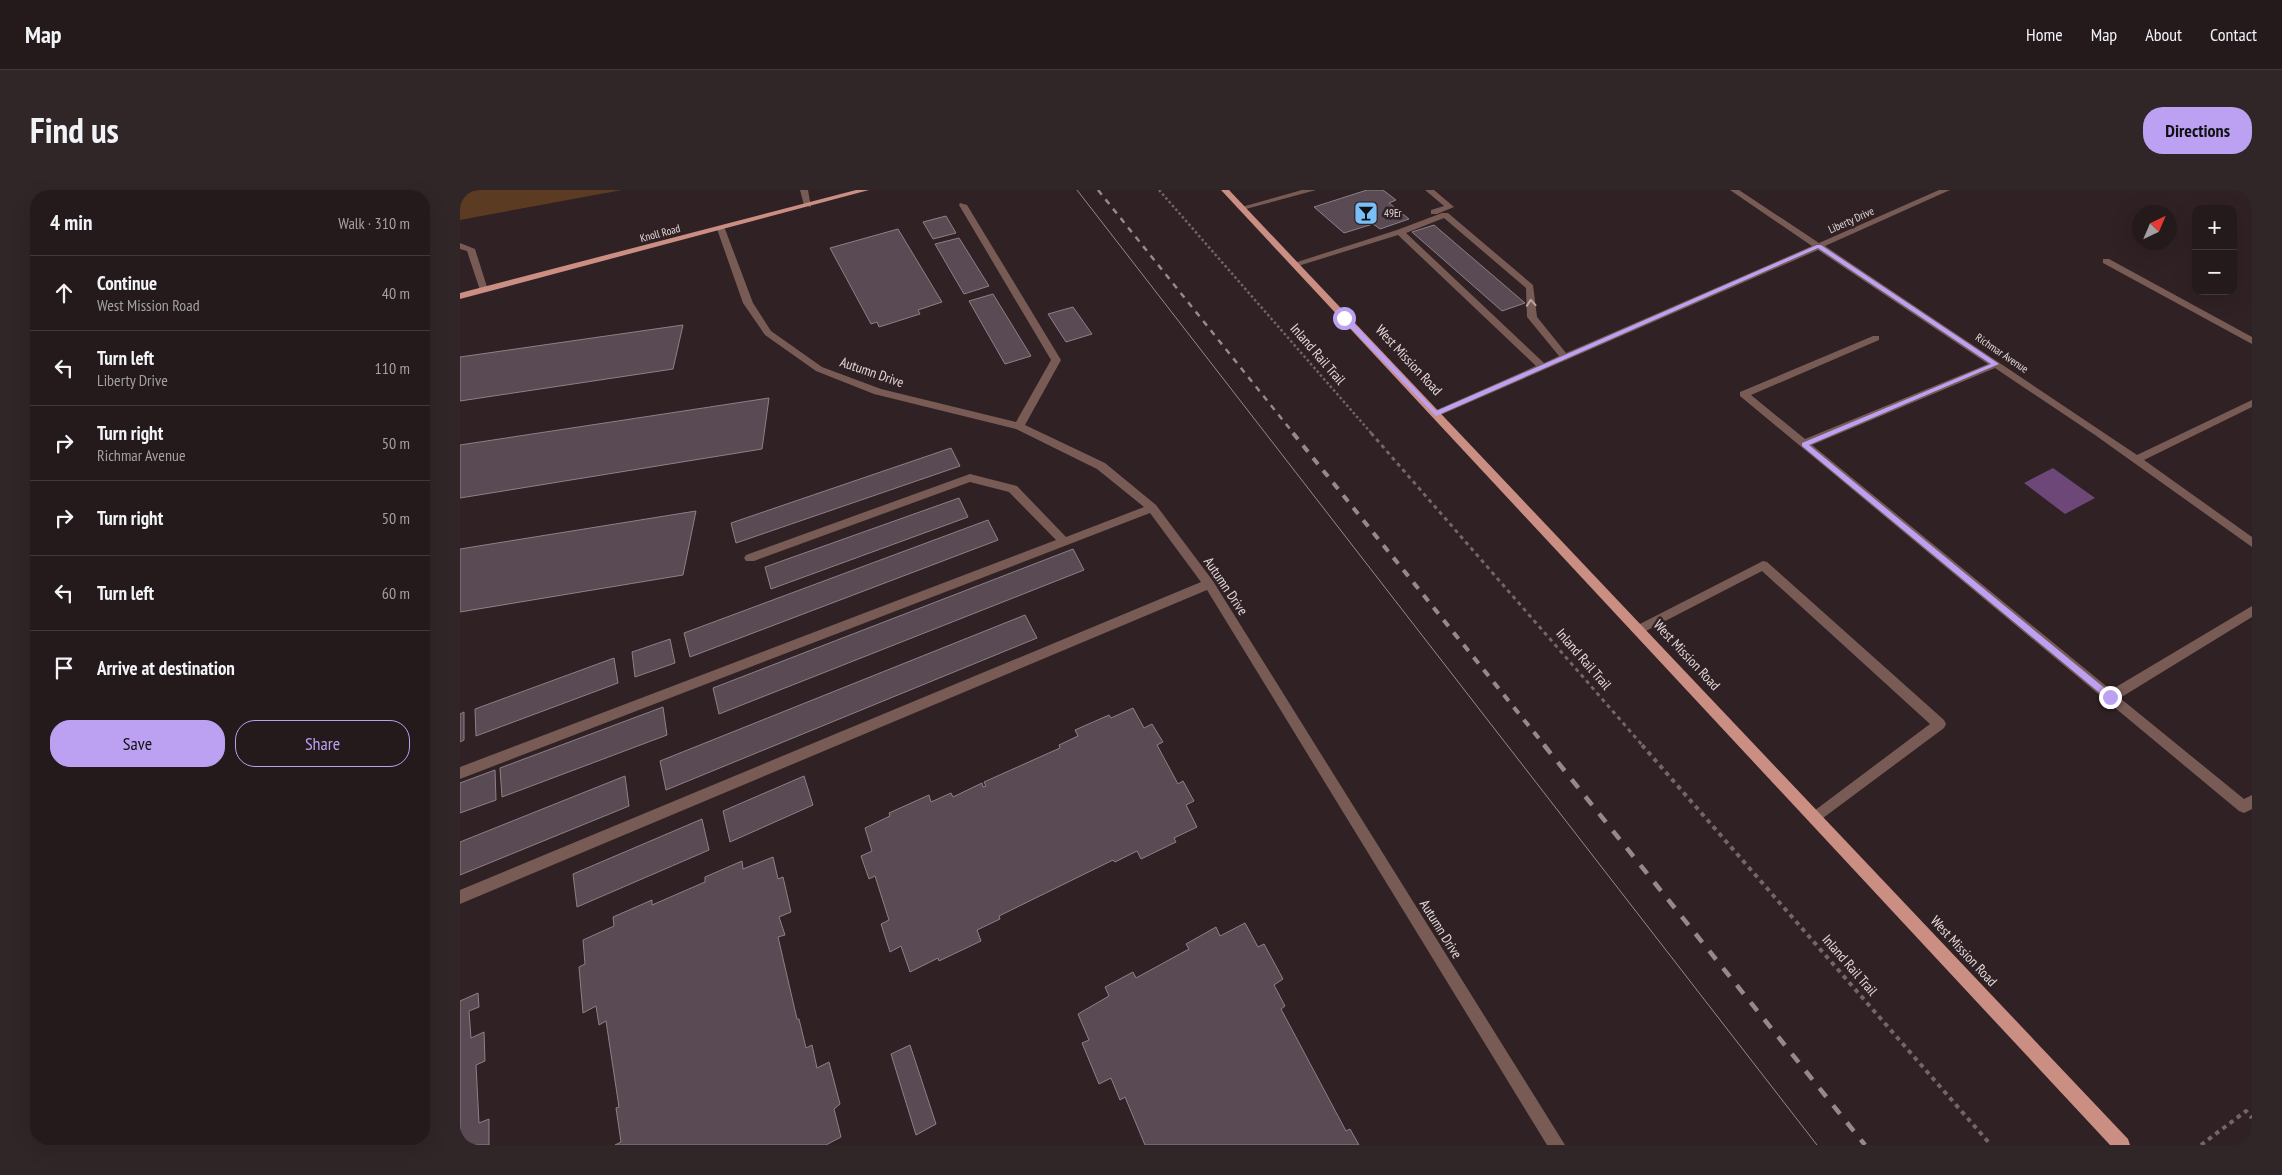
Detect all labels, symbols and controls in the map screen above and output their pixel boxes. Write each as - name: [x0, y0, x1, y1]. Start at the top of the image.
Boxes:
- text: Map: [25, 19, 62, 50]
- text: Home: [2026, 23, 2063, 46]
- text: Map: [2091, 23, 2117, 46]
- text: About: [2145, 23, 2182, 46]
- text: Contact: [2210, 23, 2257, 46]
- text: Find us: [30, 107, 119, 153]
- button: Directions: [2143, 107, 2252, 154]
- bar icon: 49Er: [1353, 200, 1379, 226]
- street label: Liberty Drive: [1826, 204, 1876, 236]
- north arrow: [2132, 205, 2177, 250]
- map controls: [2192, 205, 2237, 295]
- button: +: [2192, 205, 2237, 250]
- place label: 49Er: [1384, 206, 1402, 220]
- text: 4 min: [50, 209, 92, 236]
- text: Walk · 310 m: [338, 213, 410, 233]
- street label: Knoll Road: [638, 221, 682, 245]
- button: −: [2192, 250, 2237, 295]
- text: Continue: [97, 271, 157, 295]
- icon: ahead: [50, 279, 78, 307]
- text: 40 m: [382, 283, 410, 303]
- text: West Mission Road: [97, 295, 200, 315]
- one-way arrow: [1525, 298, 1536, 306]
- route start: [1333, 307, 1356, 330]
- street label: Inland Rail Trail: [1286, 320, 1350, 389]
- street label: West Mission Road: [1372, 321, 1446, 399]
- street label: Richmar Avenue: [1973, 330, 2032, 376]
- text: Turn left: [97, 346, 154, 370]
- street label: Autumn Drive: [838, 353, 906, 391]
- icon: left: [50, 354, 78, 382]
- text: 110 m: [375, 358, 410, 378]
- text: Liberty Drive: [97, 370, 168, 390]
- text: Turn right: [97, 421, 163, 445]
- icon: right: [50, 429, 78, 457]
- text: 50 m: [382, 433, 410, 453]
- text: Richmar Avenue: [97, 445, 186, 465]
- icon: right: [50, 504, 78, 532]
- text: Turn right: [97, 506, 163, 530]
- text: 50 m: [382, 508, 410, 528]
- street label: Autumn Drive: [1200, 553, 1252, 619]
- icon: left: [50, 579, 78, 607]
- text: Turn left: [97, 581, 154, 605]
- text: 60 m: [382, 583, 410, 603]
- street label: West Mission Road: [1650, 616, 1724, 694]
- street label: Inland Rail Trail: [1552, 625, 1616, 694]
- icon: arrive: [50, 654, 78, 682]
- text: Arrive at destination: [97, 656, 235, 680]
- route end: [2099, 686, 2122, 709]
- button: Save: [50, 720, 225, 767]
- button: Share: [235, 720, 410, 767]
- street label: Autumn Drive: [1416, 896, 1466, 962]
- street label: West Mission Road: [1927, 912, 2001, 990]
- street label: Inland Rail Trail: [1818, 931, 1882, 1000]

